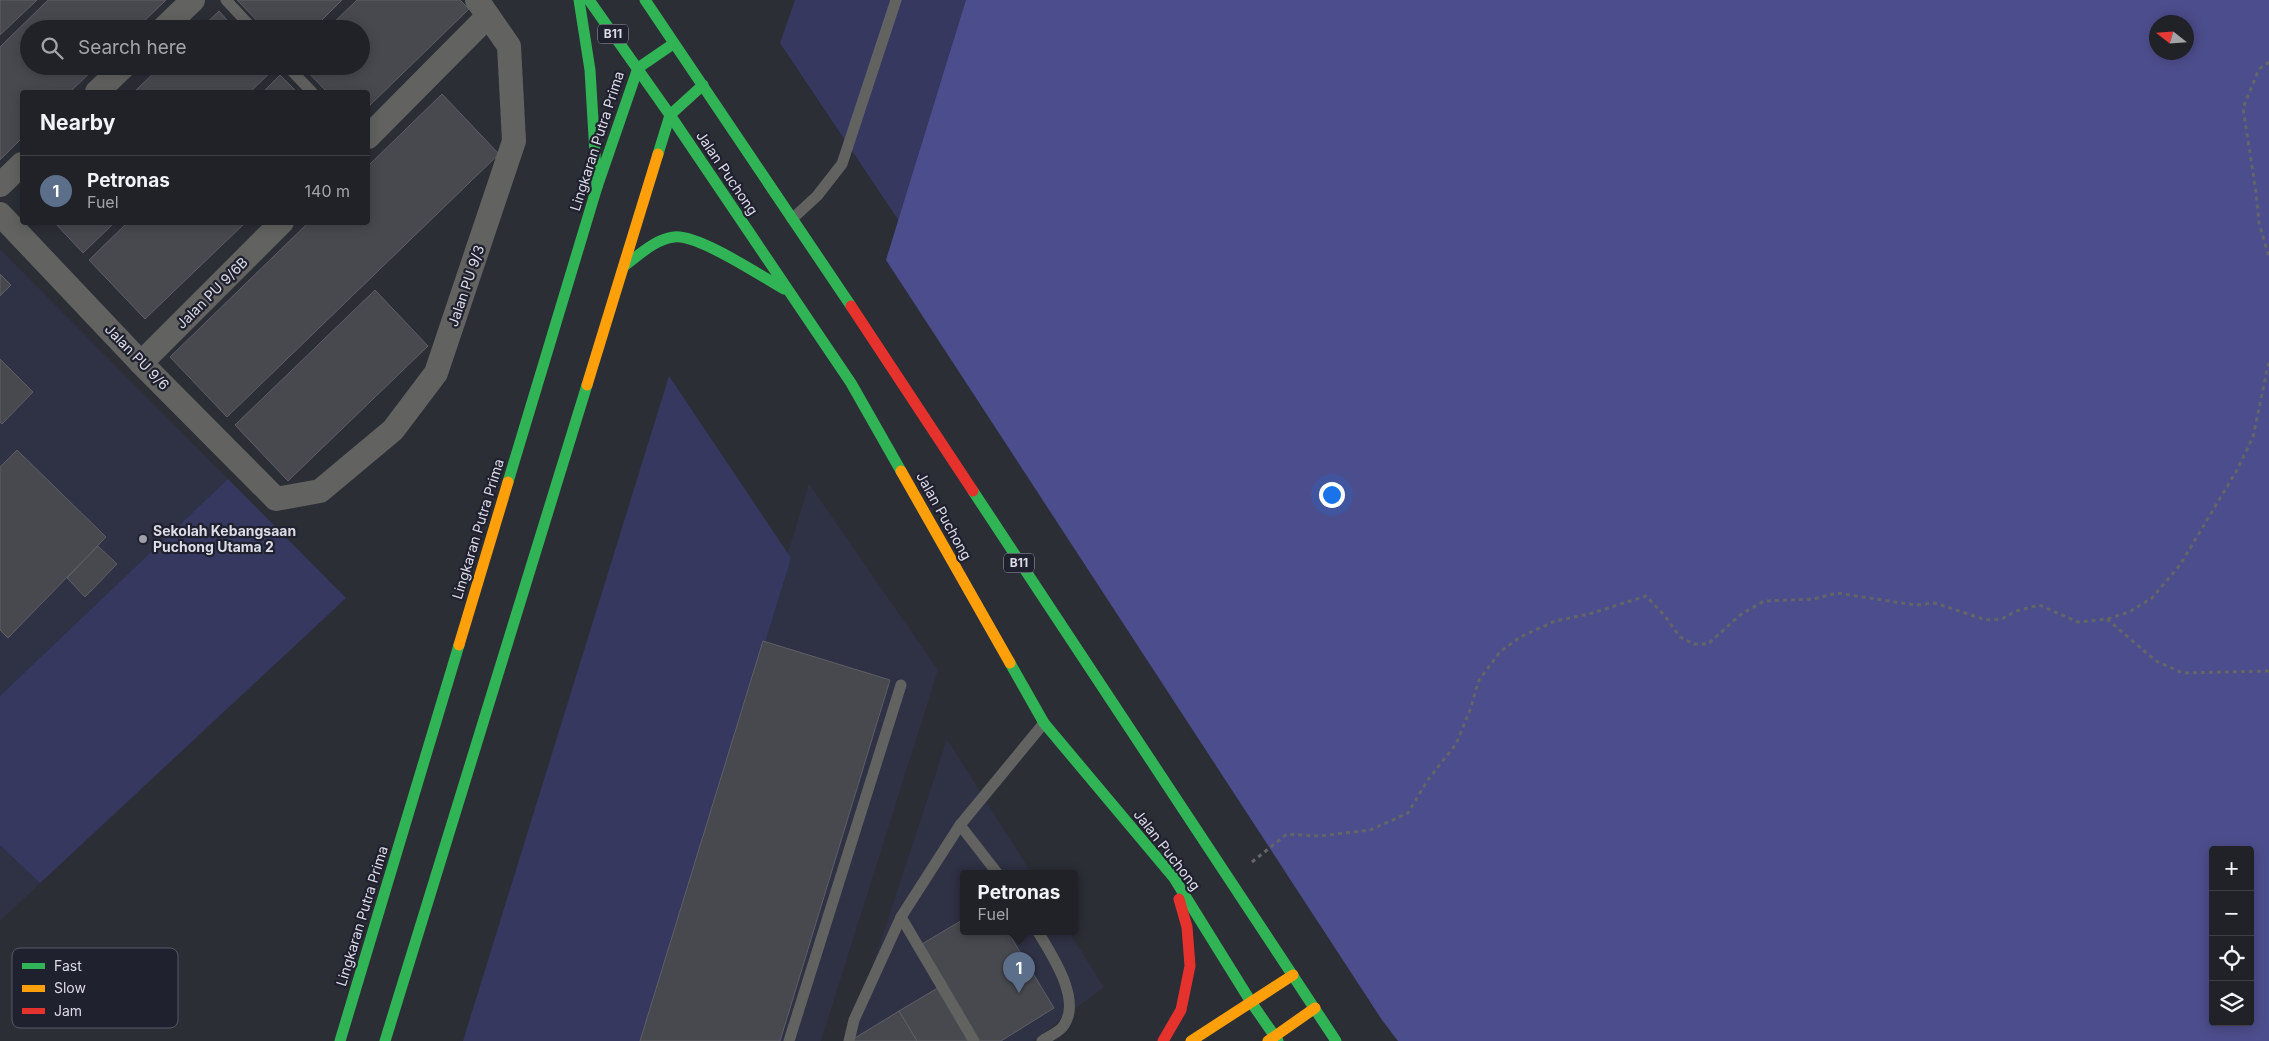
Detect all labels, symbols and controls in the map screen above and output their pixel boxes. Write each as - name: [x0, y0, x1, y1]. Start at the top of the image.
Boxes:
- north arrow: [2149, 15, 2194, 60]
- search box: [20, 20, 370, 75]
- road number: B11: [598, 24, 628, 44]
- icon: search: [38, 34, 66, 62]
- text: Search here: [78, 36, 187, 59]
- street label: Lingkaran Putra Prima: [566, 69, 627, 213]
- text: Nearby: [40, 110, 115, 135]
- street label: Jalan Puchong: [693, 127, 762, 218]
- text: Petronas: [87, 169, 170, 192]
- text: 1: [53, 181, 59, 201]
- text: 140 m: [305, 181, 350, 201]
- text: Fuel: [87, 192, 119, 212]
- street label: Jalan PU 9/3: [444, 243, 487, 329]
- street label: Jalan PU 9/6B: [172, 253, 251, 332]
- street label: Jalan PU 9/6: [102, 320, 173, 393]
- street label: Lingkaran Putra Prima: [448, 457, 507, 601]
- street label: Jalan Puchong: [913, 469, 976, 563]
- your location: [1319, 482, 1345, 508]
- place label: Sekolah Kebangsaan Puchong Utama 2: [153, 522, 296, 555]
- marker: Sekolah Kebangsaan Puchong Utama 2: [137, 533, 149, 545]
- road number: B11: [1004, 554, 1034, 572]
- street label: Jalan Puchong: [1131, 806, 1204, 894]
- street label: Lingkaran Putra Prima: [332, 844, 391, 988]
- map controls: [2209, 846, 2254, 1026]
- button: +: [2209, 846, 2254, 891]
- popup: [960, 870, 1078, 935]
- text: Petronas: [978, 881, 1060, 904]
- button: −: [2209, 891, 2254, 936]
- text: Fuel: [978, 904, 1009, 924]
- button: locate: [2209, 936, 2254, 981]
- legend: [12, 948, 178, 1028]
- pin: 1: [1003, 952, 1035, 993]
- text: Fast: [54, 957, 82, 974]
- text: Slow: [54, 979, 86, 996]
- button: layers: [2209, 981, 2254, 1026]
- text: Jam: [54, 1002, 82, 1019]

